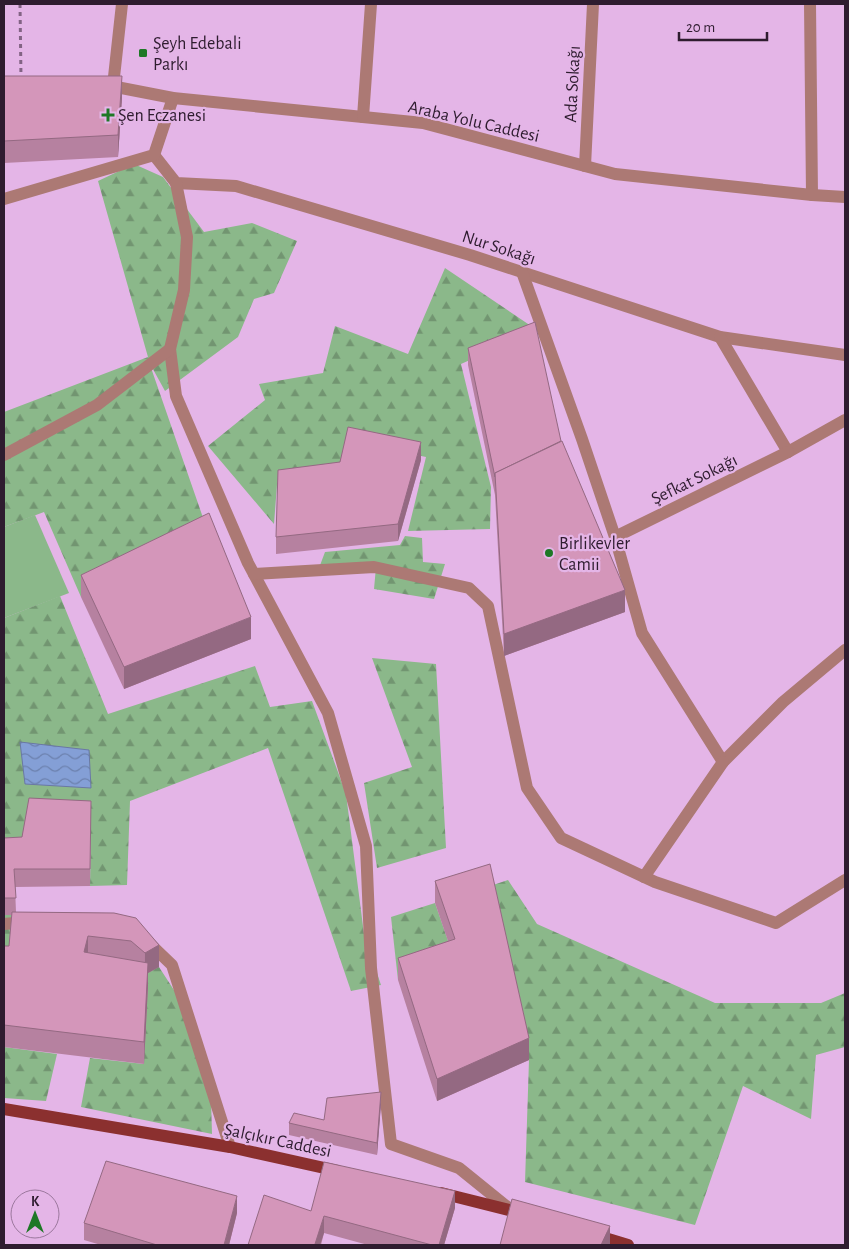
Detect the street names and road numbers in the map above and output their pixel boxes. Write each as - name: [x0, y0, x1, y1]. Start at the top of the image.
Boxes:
- street label: Ada Sokağı: [562, 45, 584, 123]
- street label: Araba Yolu Caddesi: [406, 98, 541, 146]
- street label: Nur Sokağı: [460, 228, 538, 268]
- street label: Şefkat Sokağı: [649, 451, 740, 508]
- street label: Şalçıkır Caddesi: [223, 1121, 333, 1161]

